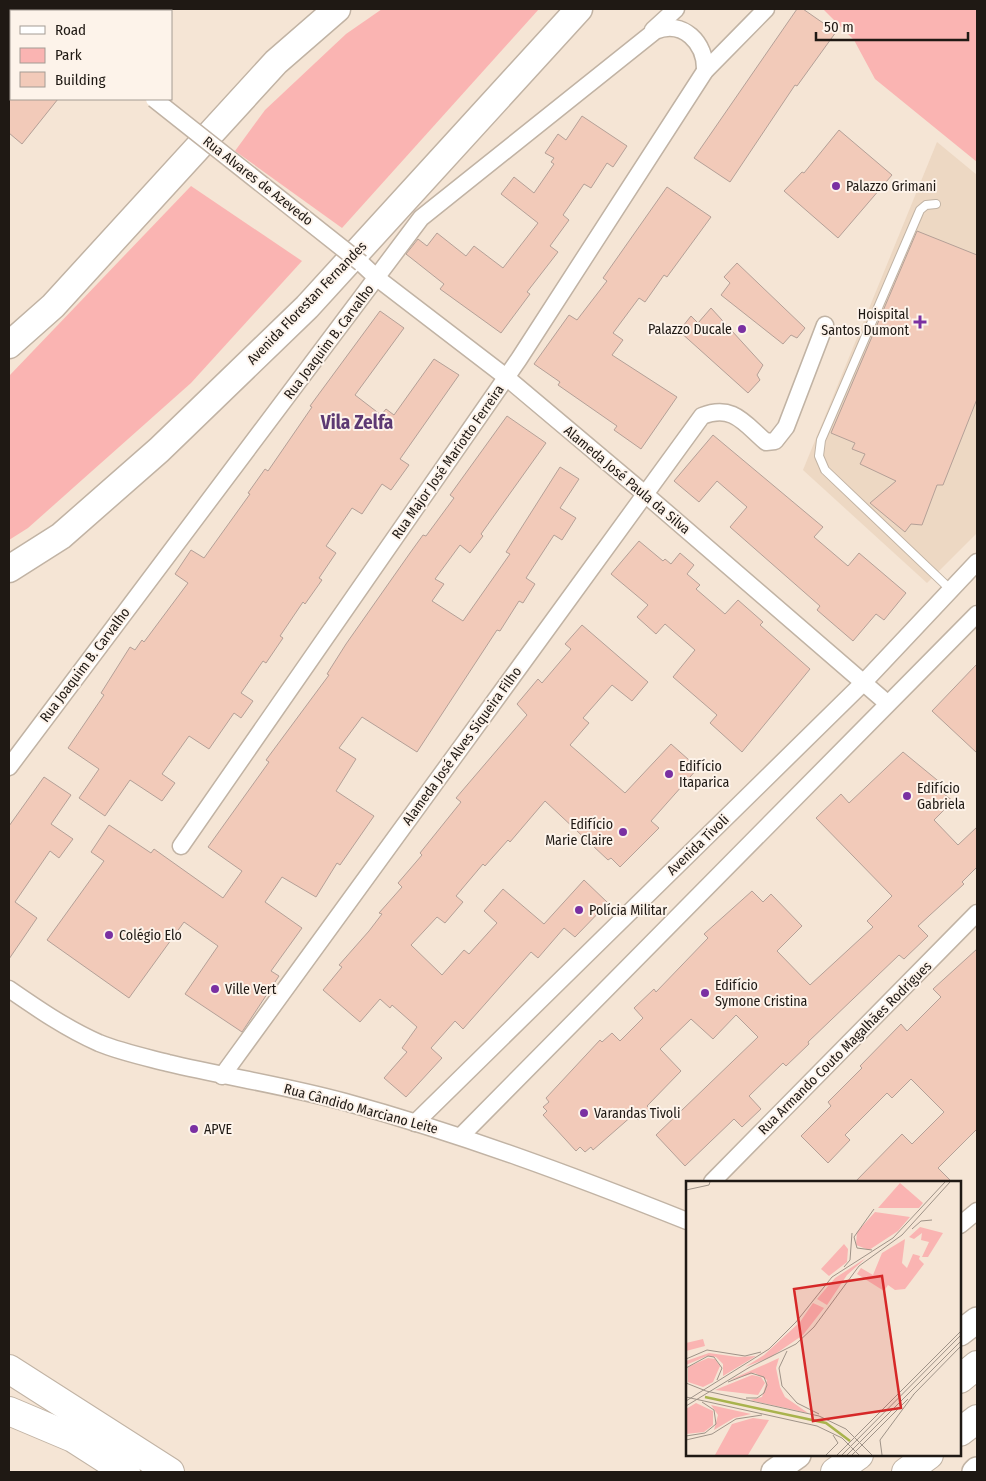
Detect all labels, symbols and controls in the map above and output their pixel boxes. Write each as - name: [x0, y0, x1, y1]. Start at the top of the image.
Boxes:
- legend: [10, 10, 172, 100]
- scale bar: [816, 10, 968, 42]
- text: 50 m: [824, 18, 854, 36]
- text: Road: [55, 21, 86, 39]
- text: Park: [55, 46, 82, 64]
- text: Building: [55, 71, 106, 89]
- street label: Rua Alvares de Azevedo: [200, 133, 316, 229]
- place label: Palazzo Grimani: [846, 178, 936, 195]
- marker: Palazzo Grimani: [830, 180, 842, 192]
- street label: Avenida Florestan Fernandes: [244, 238, 370, 368]
- street label: Rua Joaquim B. Carvalho: [280, 281, 378, 403]
- place label: Hoispital Santos Dumont: [821, 306, 909, 339]
- marker: Hoispital Santos Dumont: [913, 315, 927, 329]
- place label: Palazzo Ducale: [648, 321, 732, 338]
- marker: Palazzo Ducale: [736, 323, 748, 335]
- street label: Rua Major José Mariotto Ferreira: [388, 382, 508, 542]
- district label: Vila Zelfa: [320, 411, 393, 434]
- street label: Alameda José Paula da Silva: [560, 422, 694, 538]
- street label: Rua Joaquim B. Carvalho: [36, 604, 134, 726]
- street label: Alameda José Alves Siqueira Filho: [399, 663, 525, 829]
- place label: Edifício Itaparica: [679, 758, 729, 791]
- marker: Edifício Itaparica: [663, 768, 675, 780]
- place label: Edifício Gabriela: [917, 780, 965, 813]
- marker: Edifício Gabriela: [901, 790, 913, 802]
- street label: Avenida Tivoli: [663, 811, 733, 879]
- place label: Edifício Marie Claire: [545, 816, 613, 849]
- marker: Edifício Marie Claire: [617, 826, 629, 838]
- place label: Polícia Militar: [589, 902, 667, 919]
- marker: Polícia Militar: [573, 904, 585, 916]
- place label: Colégio Elo: [119, 927, 182, 944]
- marker: Colégio Elo: [103, 929, 115, 941]
- street label: Rua Armando Couto Magalhães Rodrigues: [755, 958, 935, 1138]
- place label: Edifício Symone Cristina: [715, 977, 808, 1010]
- place label: Ville Vert: [225, 981, 277, 998]
- marker: Ville Vert: [209, 983, 221, 995]
- marker: Edifício Symone Cristina: [699, 987, 711, 999]
- street label: Rua Cândido Marciano Leite: [282, 1080, 440, 1138]
- place label: Varandas Tivoli: [594, 1105, 680, 1122]
- marker: Varandas Tivoli: [578, 1107, 590, 1119]
- place label: APVE: [204, 1121, 233, 1138]
- marker: APVE: [188, 1123, 200, 1135]
- inset map: [686, 1181, 961, 1456]

